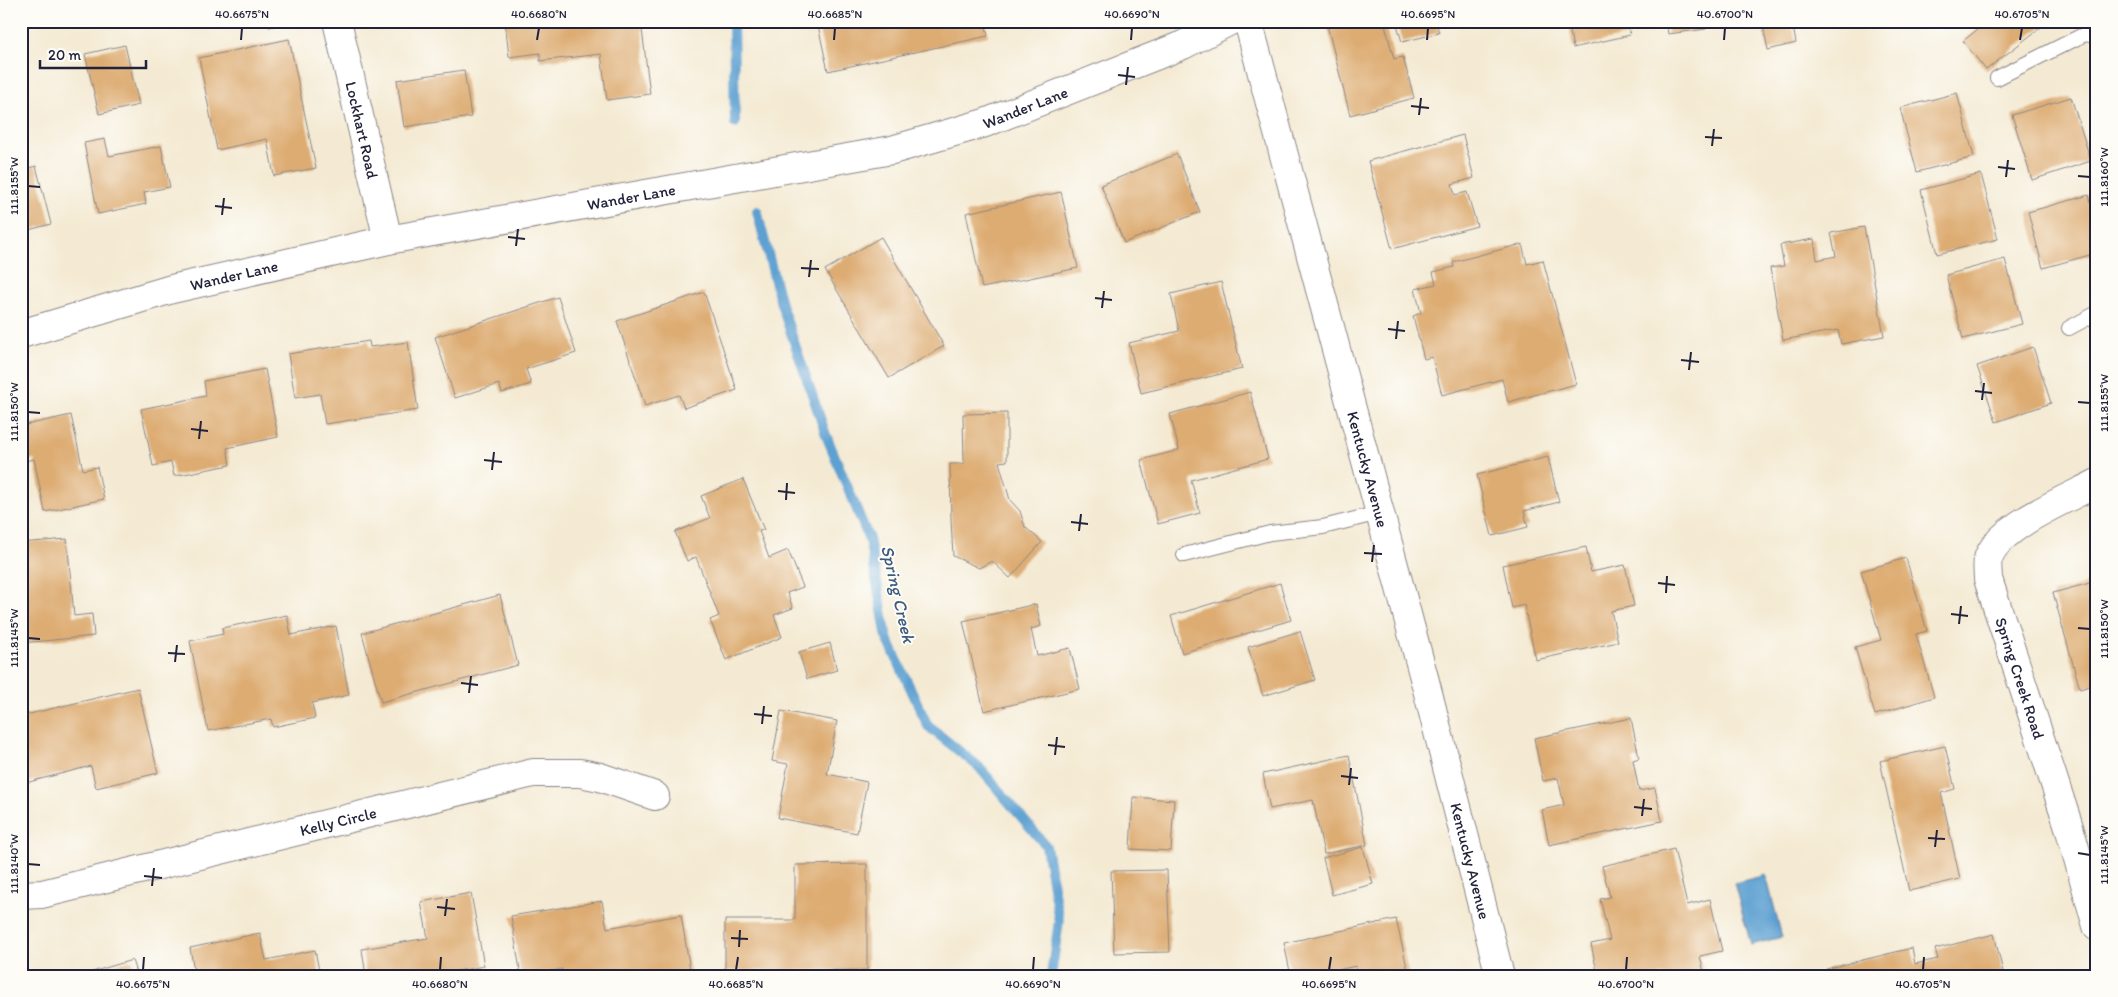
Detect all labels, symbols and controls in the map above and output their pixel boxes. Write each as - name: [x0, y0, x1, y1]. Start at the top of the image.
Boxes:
- text: 40.6675°N: [215, 7, 269, 21]
- text: 40.6680°N: [511, 7, 567, 21]
- text: 40.6685°N: [808, 7, 862, 21]
- text: 40.6690°N: [1104, 7, 1160, 21]
- text: 40.6695°N: [1401, 7, 1455, 21]
- text: 40.6700°N: [1697, 7, 1753, 21]
- text: 40.6705°N: [1994, 7, 2050, 21]
- scale bar: [40, 38, 146, 70]
- text: 20 m: [48, 46, 82, 64]
- street label: Lockhart Road: [342, 80, 383, 181]
- street label: Wander Lane: [980, 82, 1070, 132]
- text: 111.8160°W: [2097, 147, 2111, 207]
- text: 111.8155°W: [7, 157, 21, 215]
- street label: Wander Lane: [585, 179, 677, 214]
- street label: Wander Lane: [188, 256, 280, 294]
- text: 111.8155°W: [2097, 374, 2111, 432]
- text: 111.8150°W: [7, 382, 21, 442]
- street label: Kentucky Avenue: [1344, 409, 1393, 530]
- water label: Spring Creek: [876, 543, 920, 647]
- text: 111.8150°W: [2097, 599, 2111, 659]
- text: 111.8145°W: [7, 608, 21, 668]
- street label: Spring Creek Road: [1992, 615, 2049, 742]
- street label: Kentucky Avenue: [1447, 801, 1495, 921]
- street label: Kelly Circle: [298, 802, 379, 840]
- text: 111.8145°W: [2097, 825, 2111, 885]
- text: 111.8140°W: [7, 834, 21, 894]
- text: 40.6675°N: [116, 977, 170, 991]
- text: 40.6680°N: [412, 977, 468, 991]
- text: 40.6685°N: [709, 977, 763, 991]
- text: 40.6690°N: [1005, 977, 1061, 991]
- text: 40.6695°N: [1302, 977, 1356, 991]
- text: 40.6700°N: [1598, 977, 1654, 991]
- text: 40.6705°N: [1895, 977, 1951, 991]

